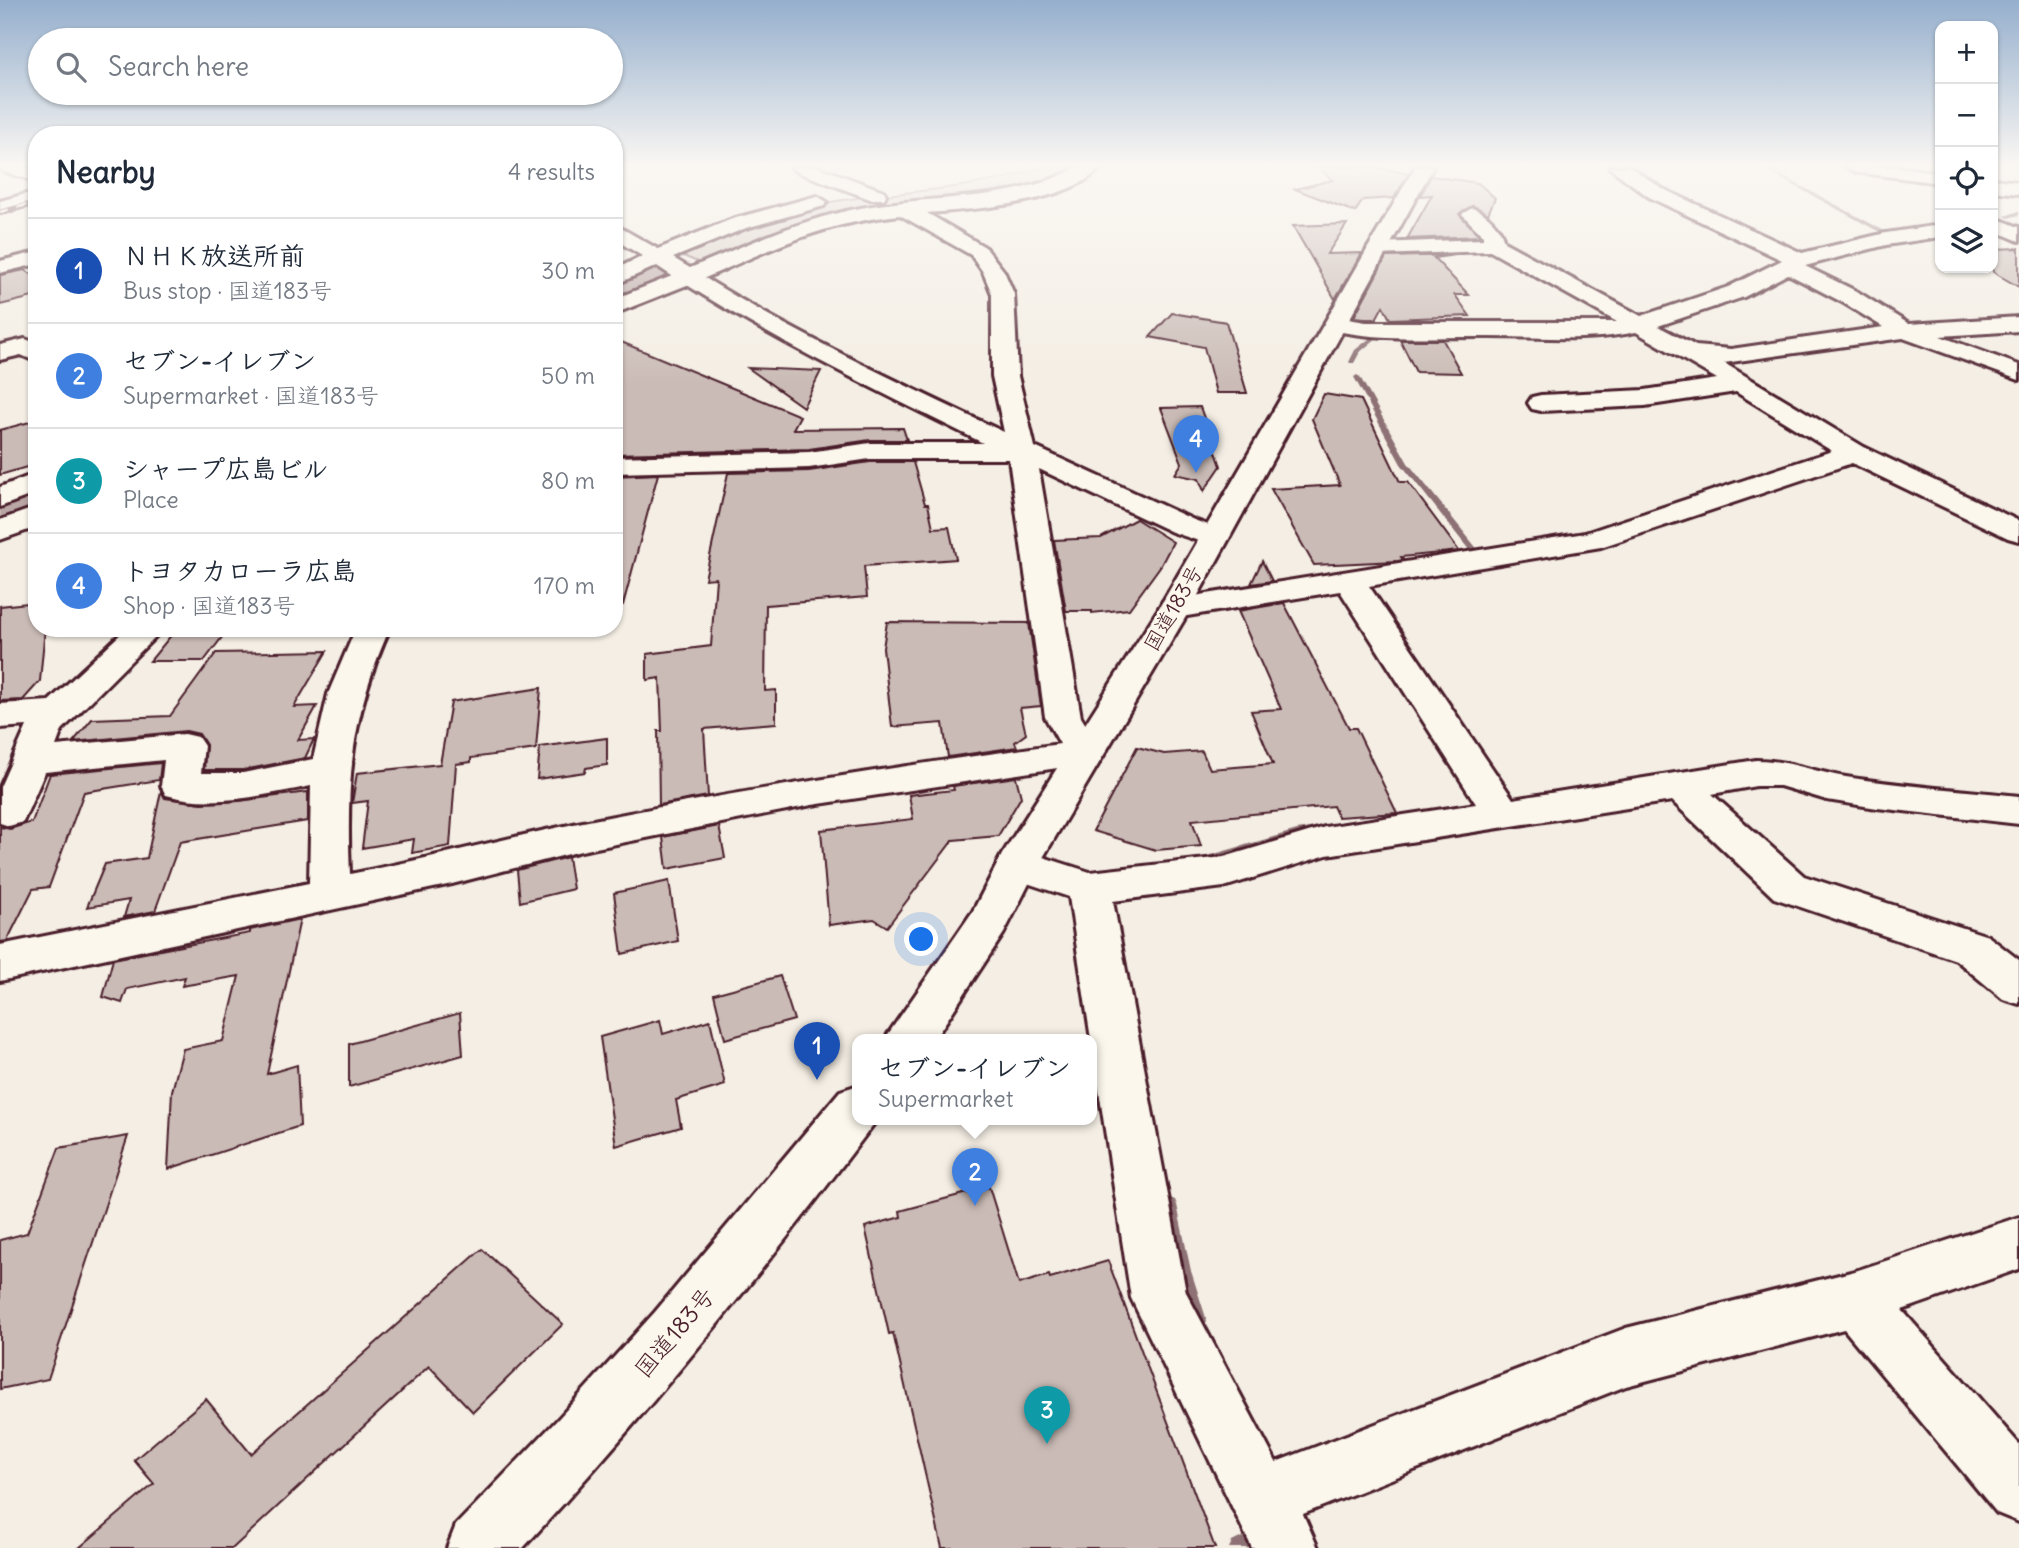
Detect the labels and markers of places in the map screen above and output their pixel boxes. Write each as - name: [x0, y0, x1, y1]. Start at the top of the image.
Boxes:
- pin: 4: [1173, 415, 1219, 473]
- pin: 1: [794, 1022, 840, 1080]
- pin: 2: [952, 1148, 998, 1206]
- pin: 3: [1024, 1386, 1070, 1444]

